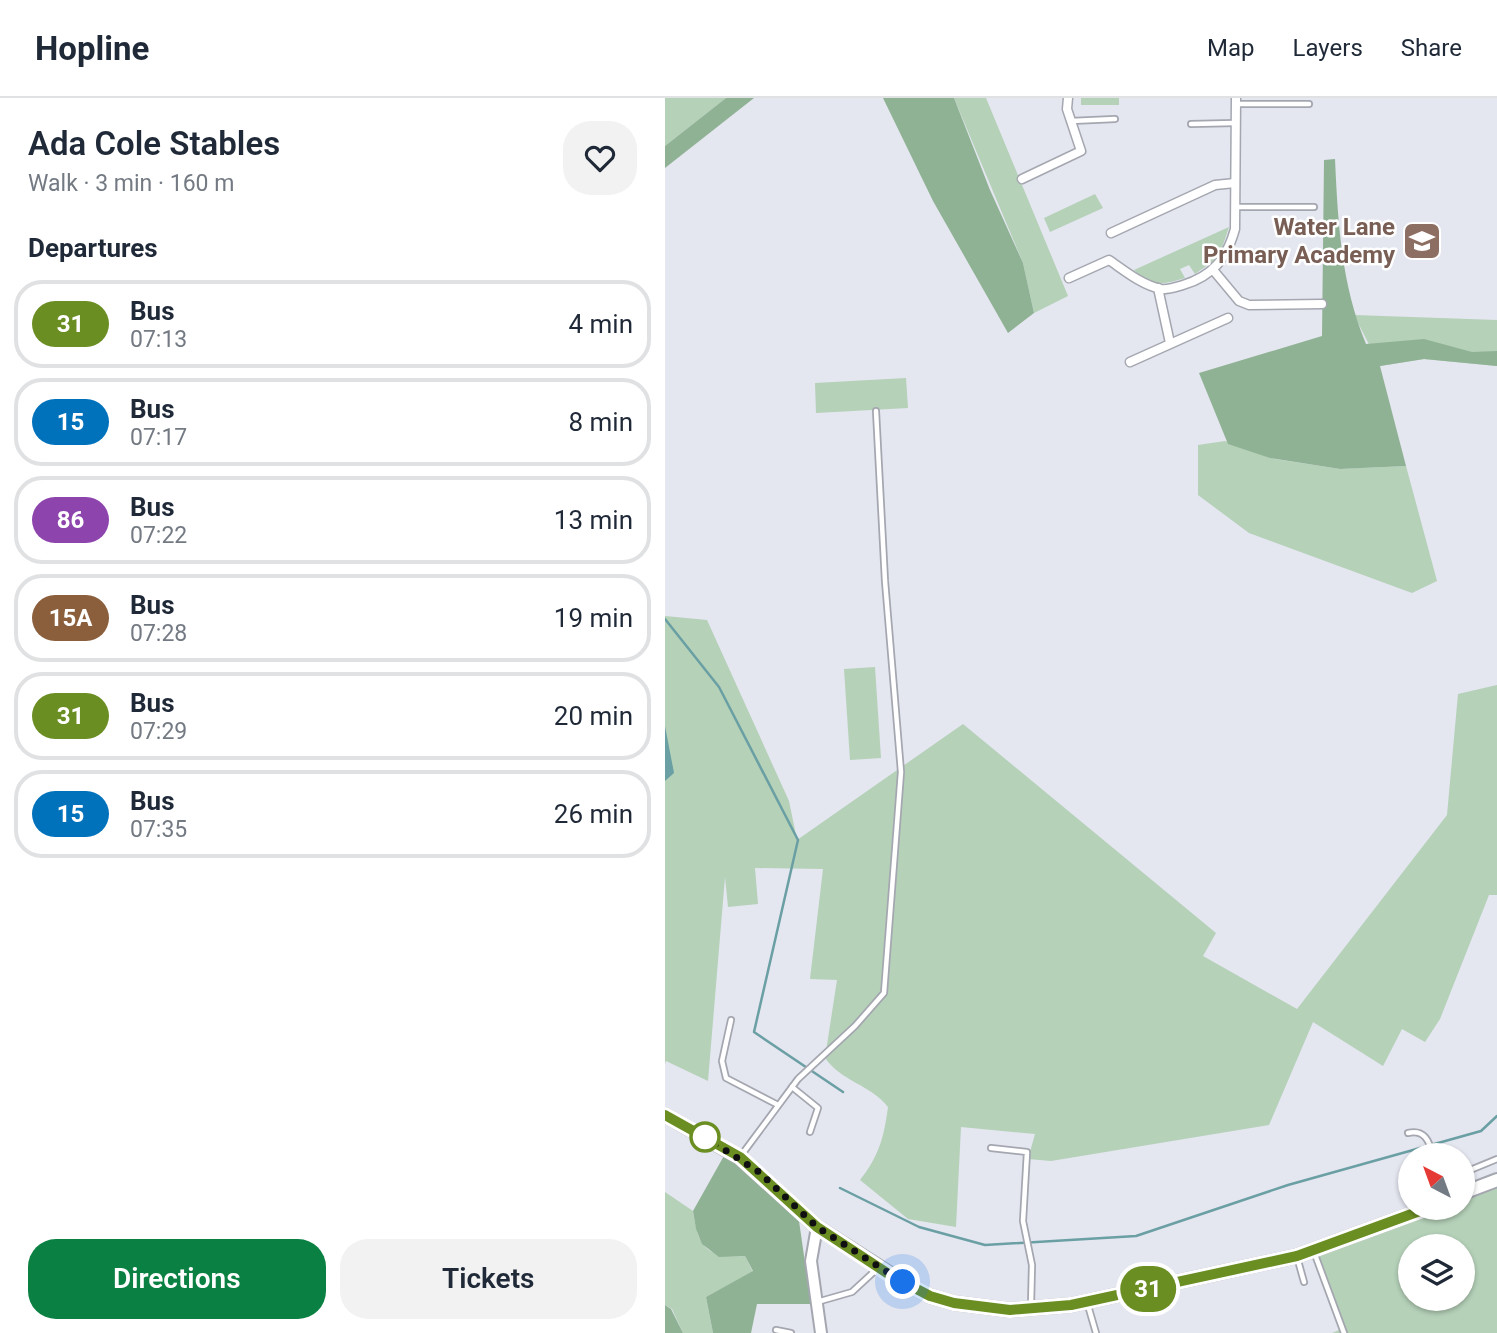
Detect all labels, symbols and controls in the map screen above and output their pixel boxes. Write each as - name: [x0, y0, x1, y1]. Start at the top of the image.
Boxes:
- text: Hopline: [35, 29, 149, 68]
- text: Map: [1207, 34, 1255, 62]
- text: Layers: [1293, 34, 1363, 62]
- text: Share: [1401, 34, 1462, 62]
- button: heart: [563, 121, 637, 195]
- text: Ada Cole Stables: [28, 124, 280, 163]
- text: Walk · 3 min · 160 m: [28, 170, 234, 197]
- place label: Water Lane Primary Academy: [1203, 213, 1396, 269]
- school or university icon: Water Lane Primary Academy: [1401, 220, 1443, 262]
- text: Departures: [28, 233, 158, 263]
- text: Bus: [130, 296, 175, 326]
- text: 4 min: [568, 309, 633, 339]
- text: 31: [57, 310, 84, 338]
- text: 07:13: [130, 326, 187, 353]
- text: Bus: [130, 394, 175, 424]
- text: 8 min: [568, 407, 633, 437]
- text: 15: [57, 408, 84, 436]
- text: 07:17: [130, 424, 187, 451]
- text: Bus: [130, 492, 175, 522]
- text: 13 min: [554, 505, 633, 535]
- text: 86: [57, 506, 84, 534]
- text: 07:22: [130, 522, 187, 549]
- text: Bus: [130, 590, 175, 620]
- text: 19 min: [554, 603, 633, 633]
- text: 15A: [49, 604, 92, 632]
- text: 07:28: [130, 620, 187, 647]
- text: Bus: [130, 688, 175, 718]
- text: 20 min: [554, 701, 633, 731]
- text: 31: [57, 702, 84, 730]
- text: 07:29: [130, 718, 187, 745]
- text: Bus: [130, 786, 175, 816]
- text: 26 min: [554, 799, 633, 829]
- text: 15: [57, 800, 84, 828]
- text: 07:35: [130, 816, 187, 843]
- unlabelled marker: [690, 1122, 720, 1152]
- north arrow: [1398, 1143, 1475, 1220]
- map controls: [1398, 1143, 1475, 1311]
- button: layers: [1398, 1234, 1475, 1311]
- button: Directions: [28, 1239, 326, 1319]
- button: Tickets: [340, 1239, 637, 1319]
- your location: [885, 1264, 920, 1299]
- line badge: 31: [1117, 1266, 1179, 1312]
- text: 31: [1134, 1275, 1162, 1303]

